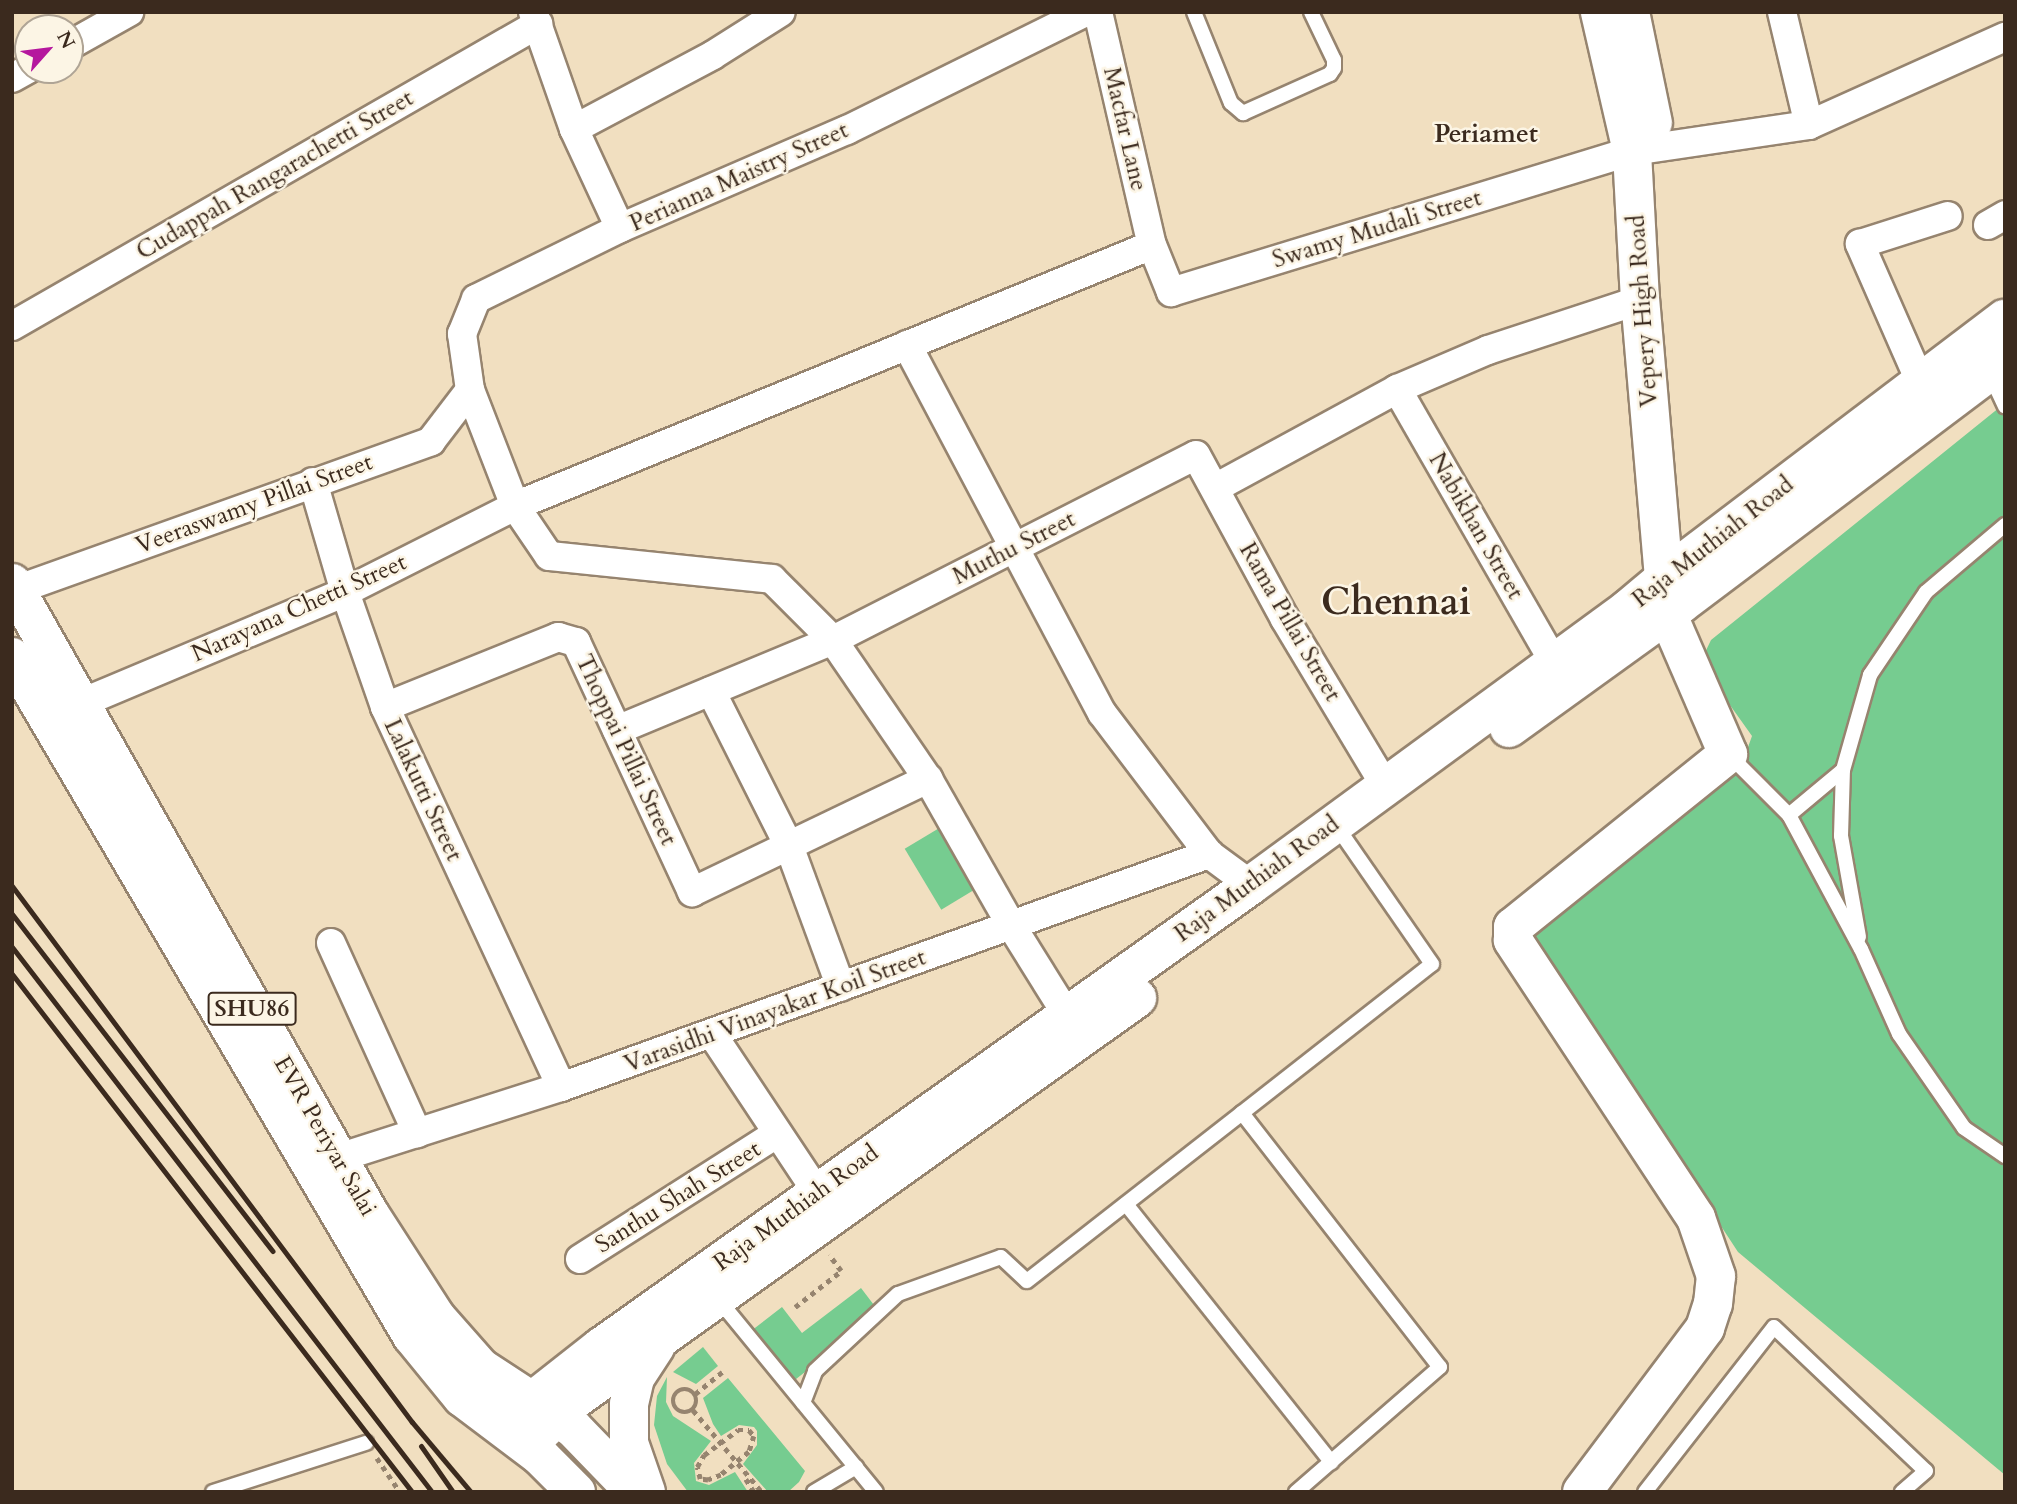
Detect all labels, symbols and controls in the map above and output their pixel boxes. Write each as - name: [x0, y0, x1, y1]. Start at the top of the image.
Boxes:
- north arrow: [14, 14, 84, 84]
- text: N: [50, 27, 81, 53]
- street label: Macfar Lane: [1097, 64, 1153, 194]
- street label: Cudappah Rangarachetti Street: [131, 84, 419, 266]
- street label: Perianna Maistry Street: [625, 116, 853, 238]
- district label: Periamet: [1434, 118, 1538, 150]
- street label: Swamy Mudali Street: [1269, 184, 1485, 274]
- street label: Vepery High Road: [1622, 214, 1664, 408]
- street label: Nabikhan Street: [1422, 447, 1530, 605]
- street label: Veeraswamy Pillai Street: [132, 448, 376, 560]
- street label: Raja Muthiah Road: [1627, 470, 1799, 614]
- street label: Muthu Street: [948, 505, 1080, 591]
- street label: Rama Pillai Street: [1233, 537, 1347, 707]
- street label: Narayana Chetti Street: [187, 548, 411, 668]
- district label: Chennai: [1321, 580, 1471, 626]
- street label: Thoppai Pillai Street: [569, 650, 683, 850]
- street label: Lalakutti Street: [378, 714, 468, 866]
- street label: Raja Muthiah Road: [1169, 810, 1345, 948]
- street label: Varasidhi Vinayakar Koil Street: [620, 943, 930, 1079]
- road number: SHU86: [206, 990, 298, 1028]
- street label: EVR Periyar Salai: [268, 1051, 382, 1221]
- street label: Santhu Shah Street: [590, 1135, 766, 1259]
- street label: Raja Muthiah Road: [708, 1139, 884, 1277]

